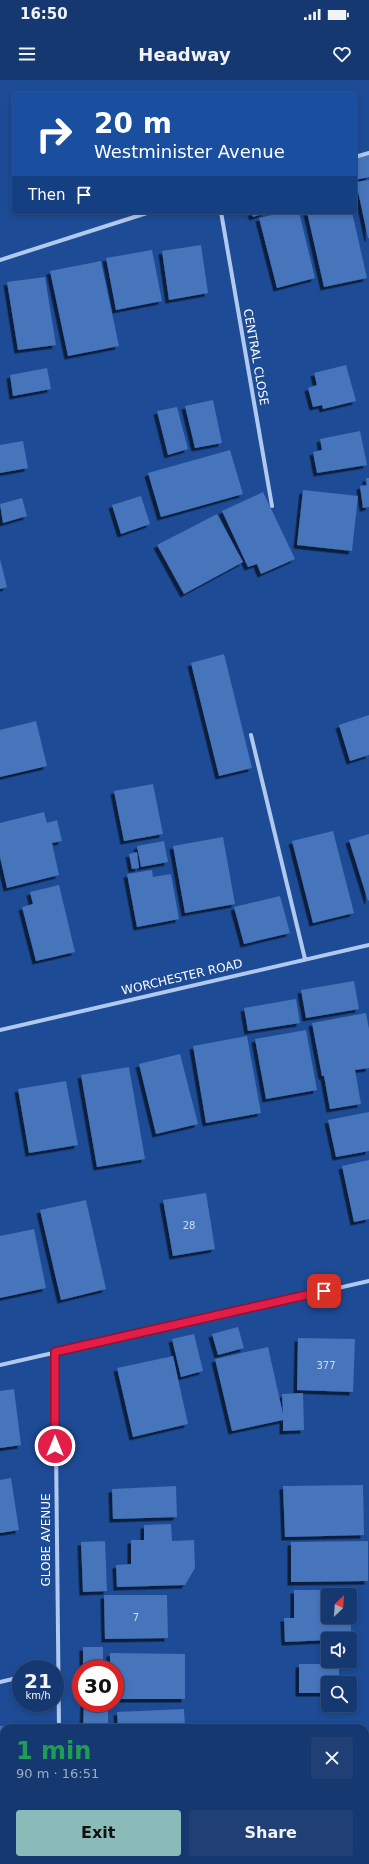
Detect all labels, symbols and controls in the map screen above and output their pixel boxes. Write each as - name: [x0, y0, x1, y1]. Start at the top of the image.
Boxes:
- text: 16:50: [20, 5, 68, 23]
- icon: menu: [16, 43, 38, 65]
- icon: heart: [331, 43, 353, 65]
- text: Headway: [138, 44, 231, 65]
- text: 20 m: [94, 107, 172, 140]
- icon: right: [28, 108, 80, 160]
- text: Westminister Avenue: [94, 141, 285, 162]
- icon: arrive: [73, 184, 95, 206]
- text: Then: [28, 186, 65, 204]
- street label: CENTRAL CLOSE: [241, 307, 271, 407]
- street label: WORCHESTER ROAD: [120, 956, 244, 998]
- house number: 28: [183, 1220, 195, 1231]
- pin: [307, 1274, 341, 1308]
- icon: arrive: [313, 1280, 335, 1302]
- house number: 377: [316, 1360, 336, 1371]
- position arrow: [34, 1425, 76, 1467]
- street label: GLOBE AVENUE: [39, 1493, 53, 1587]
- north arrow: [321, 1588, 357, 1624]
- map controls: [321, 1588, 357, 1712]
- house number: 7: [133, 1612, 139, 1623]
- button: sound: [321, 1632, 357, 1668]
- speed limit sign: 30: [72, 1660, 124, 1712]
- text: 21: [24, 1669, 52, 1693]
- button: search: [321, 1676, 357, 1712]
- text: km/h: [25, 1690, 51, 1701]
- text: 1 min: [16, 1737, 91, 1765]
- button: close: [311, 1737, 353, 1779]
- text: 90 m · 16:51: [16, 1766, 99, 1781]
- button: Exit: [16, 1810, 181, 1856]
- button: Share: [189, 1810, 353, 1856]

